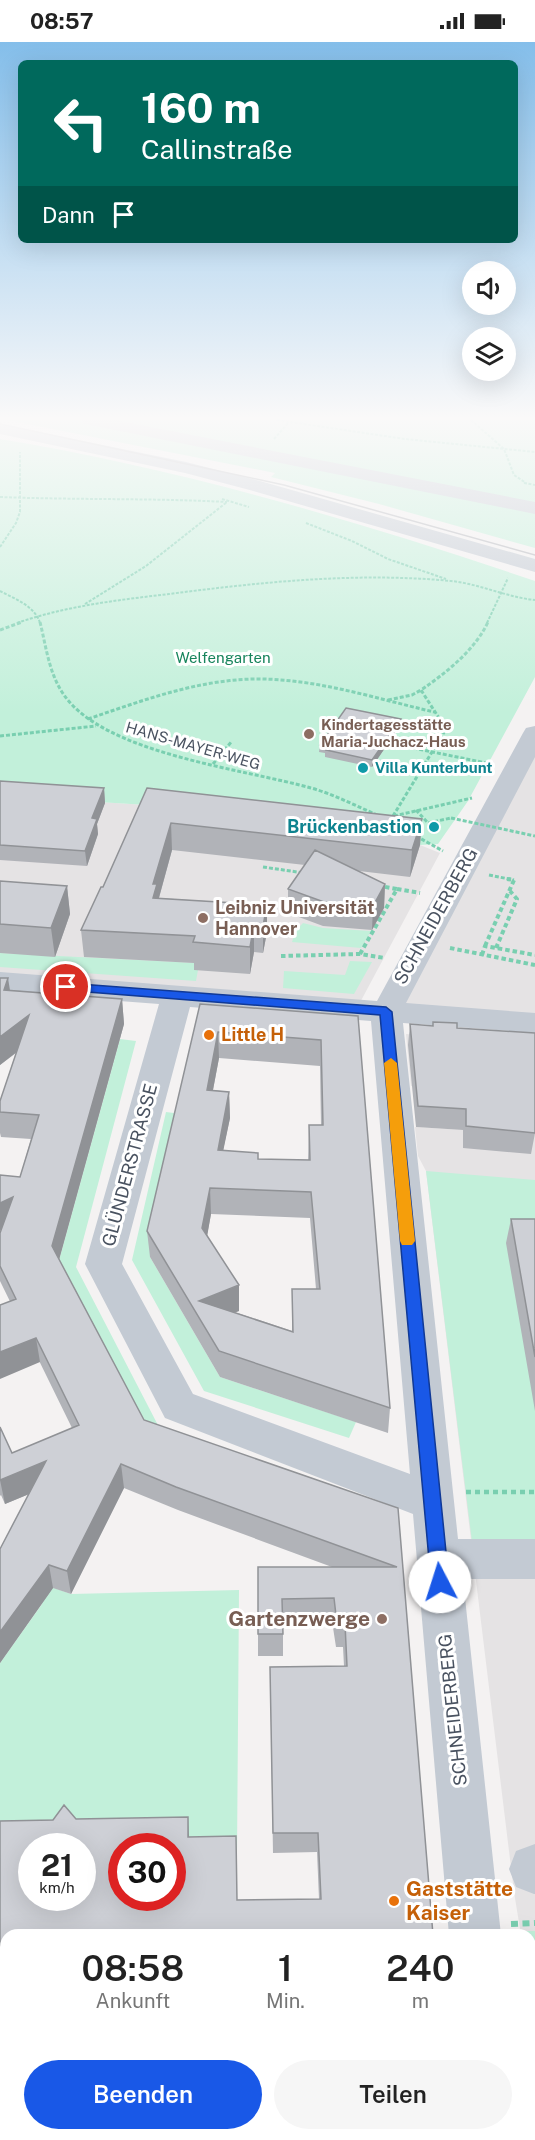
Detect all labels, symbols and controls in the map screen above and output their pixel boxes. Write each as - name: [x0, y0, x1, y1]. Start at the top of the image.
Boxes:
- text: 08:57: [30, 8, 93, 34]
- text: 160 m: [141, 83, 261, 132]
- icon: left: [42, 84, 120, 162]
- text: Callinstraße: [141, 133, 293, 165]
- icon: arrive: [107, 198, 140, 231]
- text: Dann: [42, 202, 95, 228]
- map controls: [462, 261, 516, 381]
- button: sound: [462, 261, 516, 315]
- button: layers: [462, 327, 516, 381]
- park label: Welfengarten: [175, 649, 271, 666]
- place label: Kindertagesstätte Maria-Juchacz-Haus: [321, 716, 466, 750]
- street label: HANS-MAYER-WEG: [124, 718, 262, 773]
- marker: Kindertagesstätte Maria-Juchacz-Haus: [302, 727, 316, 741]
- place label: Villa Kunterbunt: [375, 759, 493, 776]
- marker: Villa Kunterbunt: [356, 761, 370, 775]
- place label: Brückenbastion: [287, 816, 422, 837]
- marker: Brückenbastion: [427, 820, 441, 834]
- street label: SCHNEIDERBERG: [389, 844, 482, 988]
- place label: Leibniz Universität Hannover: [215, 897, 374, 939]
- marker: Leibniz Universität Hannover: [196, 911, 210, 925]
- pin: [40, 961, 91, 1012]
- icon: arrive: [49, 970, 82, 1003]
- place label: Little H: [221, 1024, 284, 1045]
- marker: Little H: [202, 1028, 216, 1042]
- street label: GLÜNDERSTRASSE: [97, 1081, 161, 1248]
- position arrow: [408, 1550, 472, 1614]
- place label: Gartenzwerge: [228, 1606, 370, 1631]
- marker: Gartenzwerge: [375, 1612, 389, 1626]
- street label: SCHNEIDERBERG: [434, 1633, 471, 1787]
- speed limit sign: 30: [108, 1833, 186, 1911]
- text: 21: [41, 1847, 73, 1883]
- place label: Gaststätte Kaiser: [406, 1876, 513, 1925]
- text: km/h: [39, 1879, 75, 1896]
- marker: Gaststätte Kaiser: [387, 1894, 401, 1908]
- text: 08:58: [82, 1947, 184, 1989]
- text: 1: [278, 1947, 293, 1989]
- text: 240: [386, 1947, 454, 1989]
- text: Ankunft: [96, 1989, 170, 2013]
- text: Min.: [266, 1989, 305, 2013]
- text: m: [412, 1989, 429, 2013]
- button: Beenden: [24, 2060, 262, 2129]
- button: Teilen: [274, 2060, 512, 2129]

